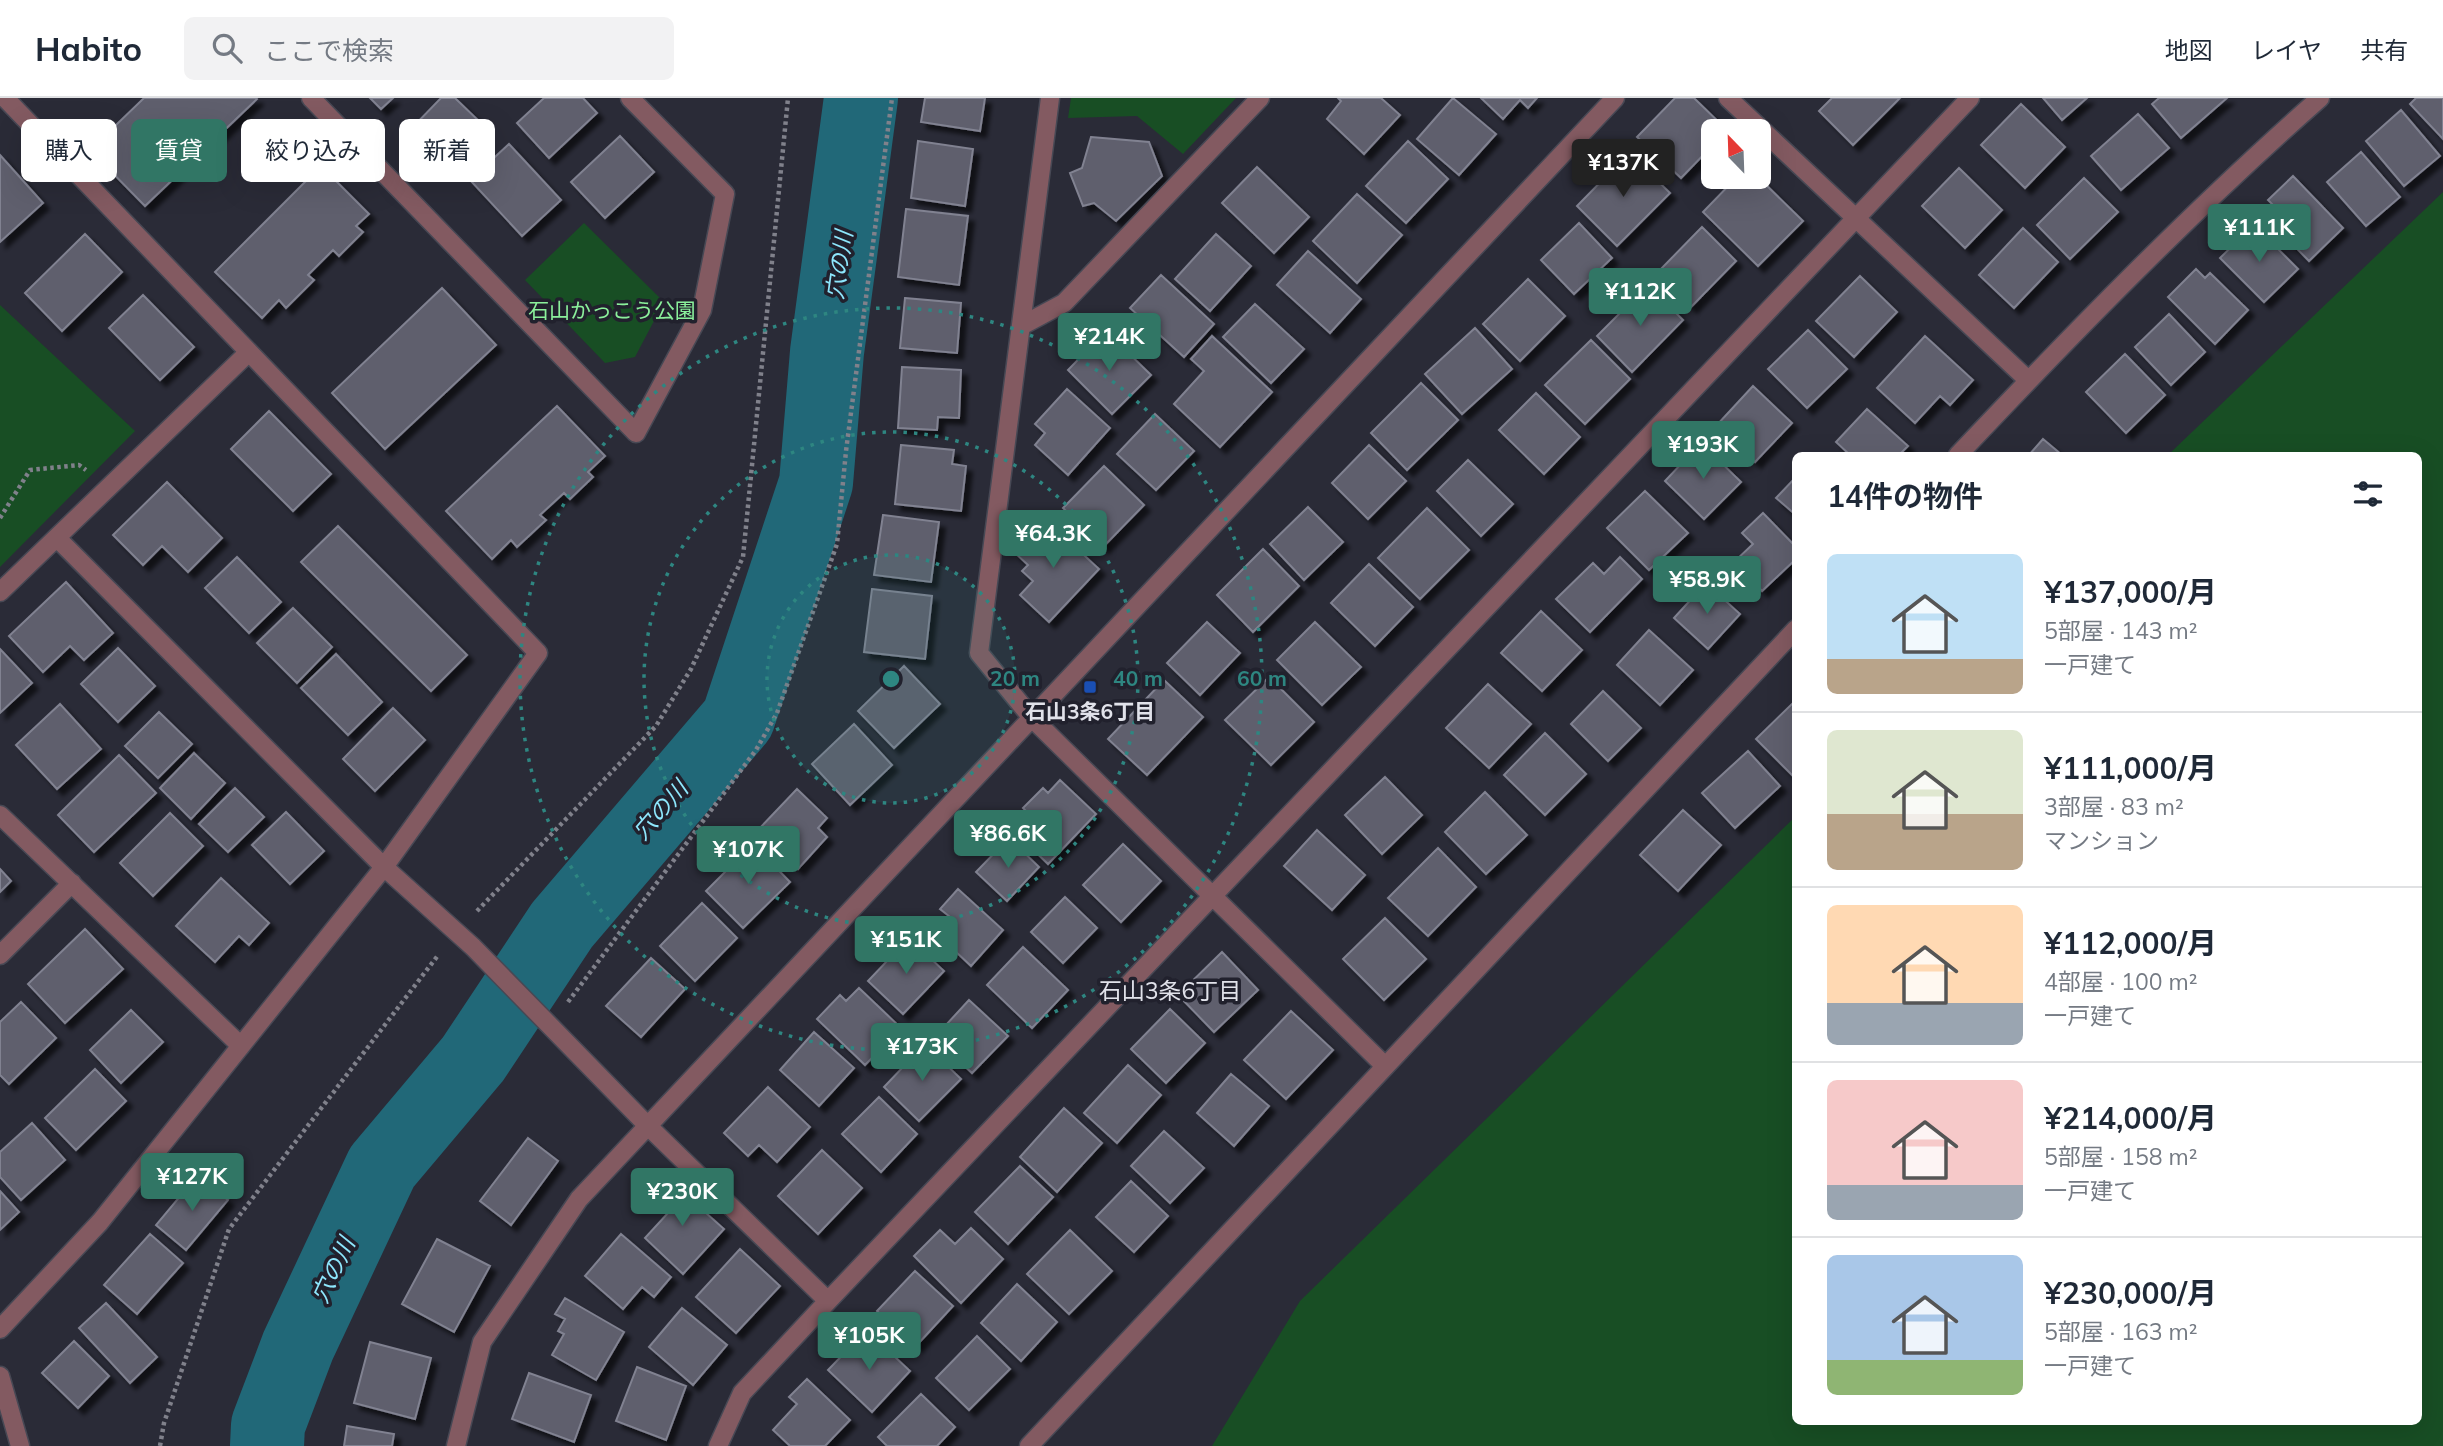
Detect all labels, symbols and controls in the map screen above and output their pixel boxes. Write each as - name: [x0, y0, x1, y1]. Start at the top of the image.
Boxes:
- search box: [184, 17, 674, 80]
- text: Habito: [35, 28, 142, 69]
- icon: search: [208, 29, 246, 67]
- text: ここで検索: [264, 34, 394, 67]
- text: 地図: [2165, 35, 2213, 65]
- text: レイヤ: [2251, 35, 2322, 65]
- text: 共有: [2360, 35, 2408, 65]
- chip: 購入: [21, 119, 117, 182]
- chip: 賃貸: [131, 119, 227, 182]
- chip: 絞り込み: [241, 119, 385, 182]
- chip: 新着: [399, 119, 495, 182]
- north arrow: [1701, 119, 1771, 189]
- map controls: [1701, 119, 1771, 189]
- pin: ¥137K: [1574, 140, 1672, 199]
- text: ¥137K: [1588, 147, 1658, 176]
- pin: ¥111K: [2210, 204, 2308, 264]
- text: ¥111K: [2224, 212, 2294, 241]
- water label: 穴の川: [820, 226, 859, 301]
- pin: ¥112K: [1591, 268, 1689, 328]
- text: ¥112K: [1605, 276, 1675, 305]
- park label: 石山かっこう公園: [528, 297, 696, 323]
- pin: ¥214K: [1060, 314, 1158, 373]
- text: ¥214K: [1074, 321, 1144, 350]
- pin: ¥193K: [1654, 422, 1752, 481]
- text: ¥193K: [1668, 429, 1738, 458]
- icon: filters: [2349, 475, 2387, 513]
- text: 14件の物件: [1827, 477, 1983, 515]
- pin: ¥64.3K: [996, 510, 1110, 570]
- text: ¥64.3K: [1015, 518, 1091, 547]
- pin: ¥58.9K: [1650, 556, 1764, 616]
- text: ¥58.9K: [1669, 564, 1745, 593]
- text: ¥137,000/月: [2044, 573, 2217, 611]
- icon: home: [1883, 582, 1967, 666]
- text: 5部屋 · 143 m²: [2044, 616, 2197, 645]
- text: 一戸建て: [2044, 650, 2136, 679]
- text: 20 m: [990, 665, 1040, 691]
- text: 40 m: [1113, 665, 1163, 691]
- text: 60 m: [1237, 665, 1287, 691]
- centre of rings: [879, 667, 903, 691]
- marker: 石山3条6丁目: [1082, 679, 1098, 695]
- place label: 石山3条6丁目: [1025, 698, 1155, 724]
- text: ¥111,000/月: [2044, 749, 2217, 787]
- icon: home: [1883, 758, 1967, 842]
- water label: 穴の川: [626, 772, 696, 846]
- text: 3部屋 · 83 m²: [2044, 792, 2184, 821]
- pin: ¥86.6K: [951, 810, 1065, 870]
- text: ¥86.6K: [970, 818, 1046, 847]
- pin: ¥107K: [699, 826, 797, 886]
- text: マンション: [2044, 826, 2159, 855]
- text: ¥107K: [713, 834, 783, 863]
- pin: ¥151K: [857, 916, 955, 976]
- text: ¥151K: [871, 924, 941, 953]
- text: ¥112,000/月: [2044, 924, 2217, 962]
- icon: home: [1883, 933, 1967, 1017]
- text: 4部屋 · 100 m²: [2044, 967, 2197, 996]
- district label: 石山3条6丁目: [1099, 976, 1241, 1005]
- text: 一戸建て: [2044, 1001, 2136, 1030]
- pin: ¥173K: [873, 1024, 971, 1083]
- text: ¥173K: [887, 1031, 957, 1060]
- text: ¥214,000/月: [2044, 1099, 2217, 1137]
- icon: home: [1883, 1108, 1967, 1192]
- text: 5部屋 · 158 m²: [2044, 1142, 2197, 1171]
- pin: ¥127K: [143, 1154, 241, 1213]
- text: ¥127K: [157, 1161, 227, 1190]
- pin: ¥230K: [633, 1168, 731, 1228]
- text: ¥230K: [647, 1176, 717, 1205]
- text: 一戸建て: [2044, 1176, 2136, 1205]
- water label: 穴の川: [305, 1230, 362, 1307]
- text: ¥230,000/月: [2044, 1274, 2217, 1312]
- icon: home: [1883, 1283, 1967, 1367]
- pin: ¥105K: [820, 1312, 918, 1372]
- text: 5部屋 · 163 m²: [2044, 1317, 2197, 1346]
- text: ¥105K: [834, 1320, 904, 1349]
- text: 一戸建て: [2044, 1351, 2136, 1380]

